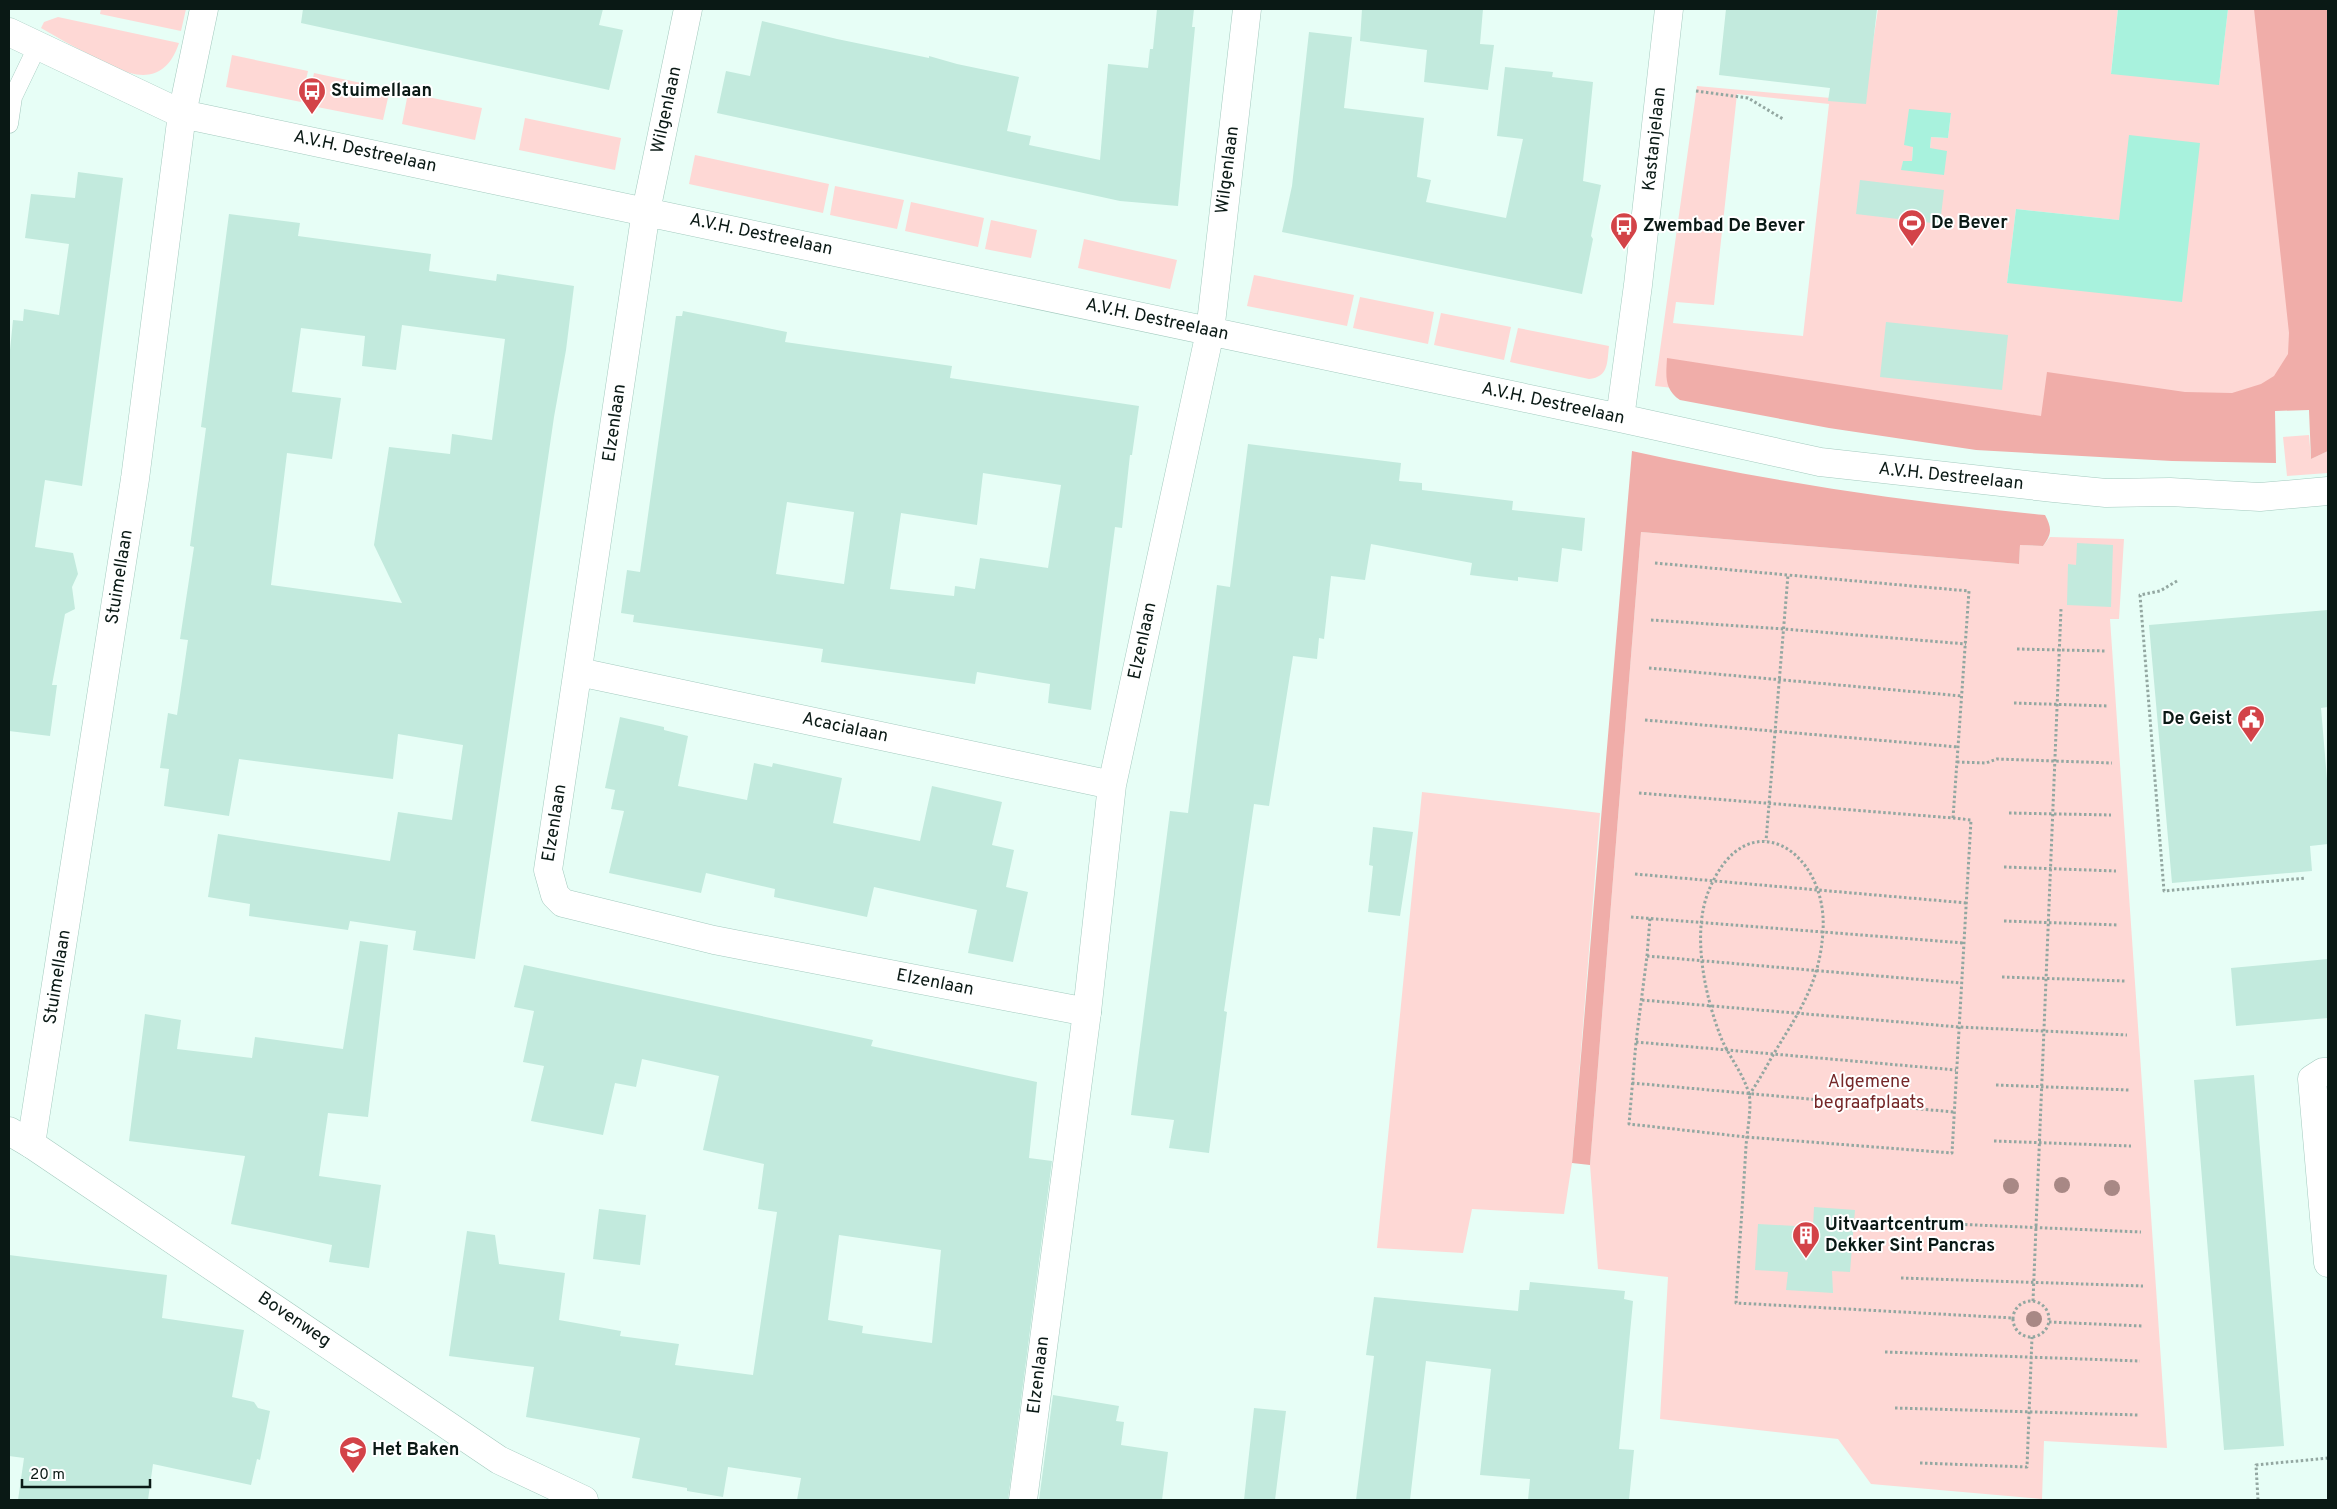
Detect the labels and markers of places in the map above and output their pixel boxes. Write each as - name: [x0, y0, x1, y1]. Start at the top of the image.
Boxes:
- bus stop icon: Stuimellaan: [297, 76, 327, 115]
- place label: Stuimellaan: [331, 80, 432, 103]
- sports icon: De Bever: [1897, 208, 1927, 247]
- bus stop icon: Zwembad De Bever: [1609, 211, 1639, 250]
- place label: De Bever: [1931, 212, 2008, 235]
- place label: Zwembad De Bever: [1643, 215, 1805, 238]
- public building icon: De Geist: [2236, 704, 2266, 743]
- place label: De Geist: [2162, 708, 2232, 731]
- place label: Uitvaartcentrum Dekker Sint Pancras: [1825, 1214, 1995, 1258]
- building icon: Uitvaartcentrum Dekker Sint Pancras: [1791, 1220, 1821, 1259]
- school or university icon: Het Baken: [338, 1435, 368, 1474]
- place label: Het Baken: [372, 1439, 459, 1462]

